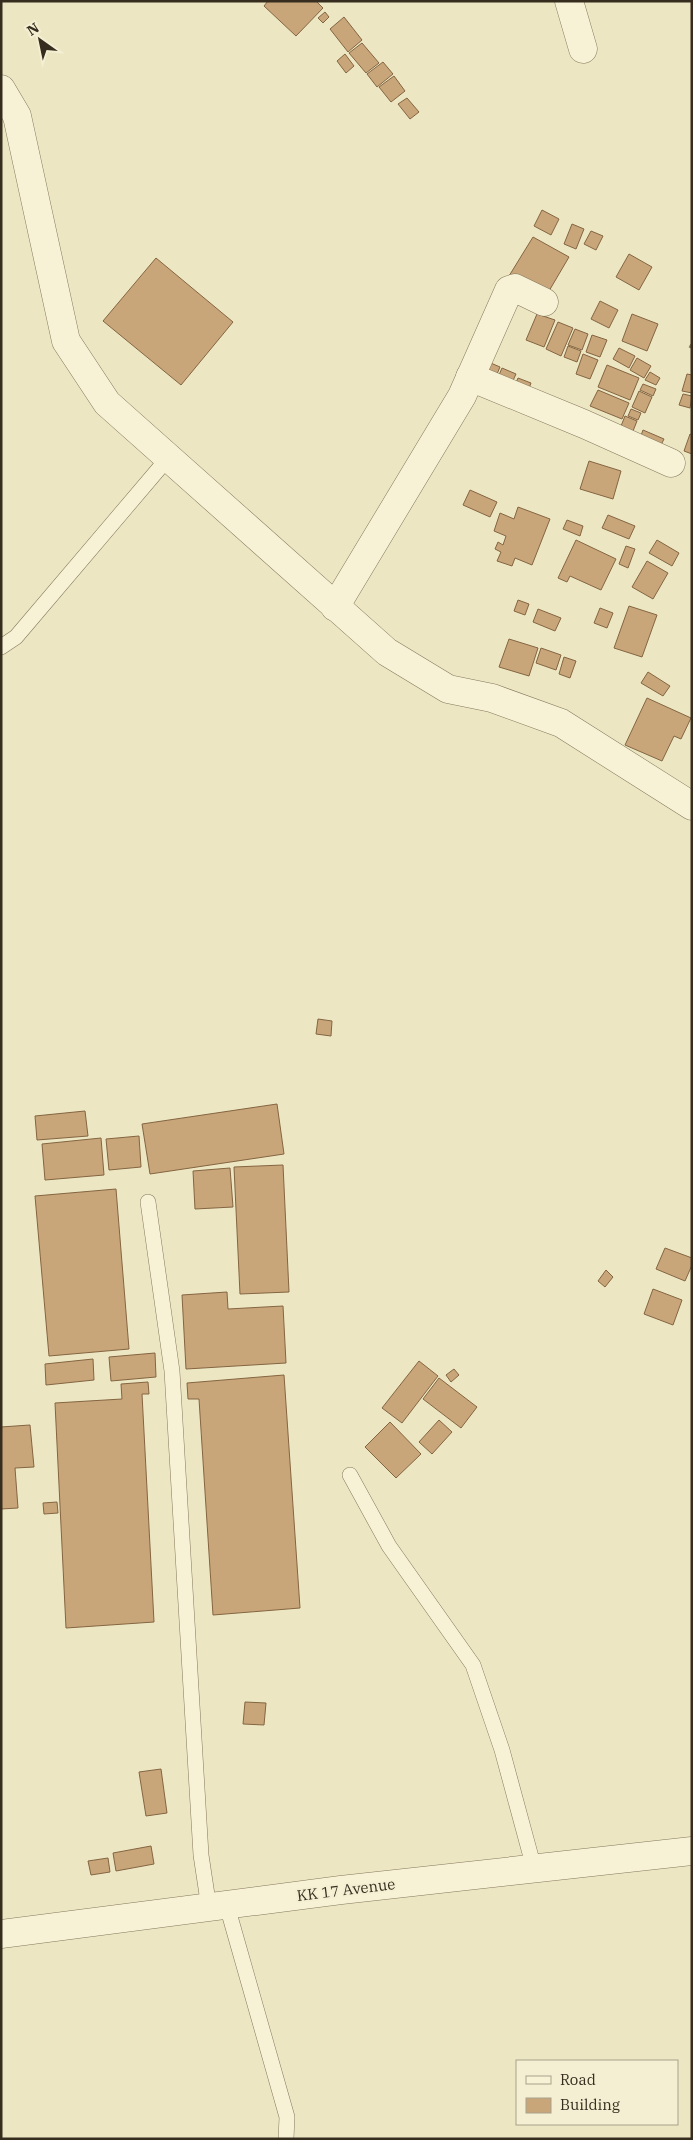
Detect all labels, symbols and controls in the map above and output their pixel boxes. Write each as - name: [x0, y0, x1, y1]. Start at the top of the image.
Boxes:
- north arrow: [15, 15, 65, 65]
- text: N: [23, 19, 42, 40]
- street label: KK 17 Avenue: [296, 1874, 396, 1905]
- legend: [516, 2060, 678, 2125]
- text: Road: [560, 2070, 596, 2089]
- text: Building: [560, 2095, 620, 2114]

